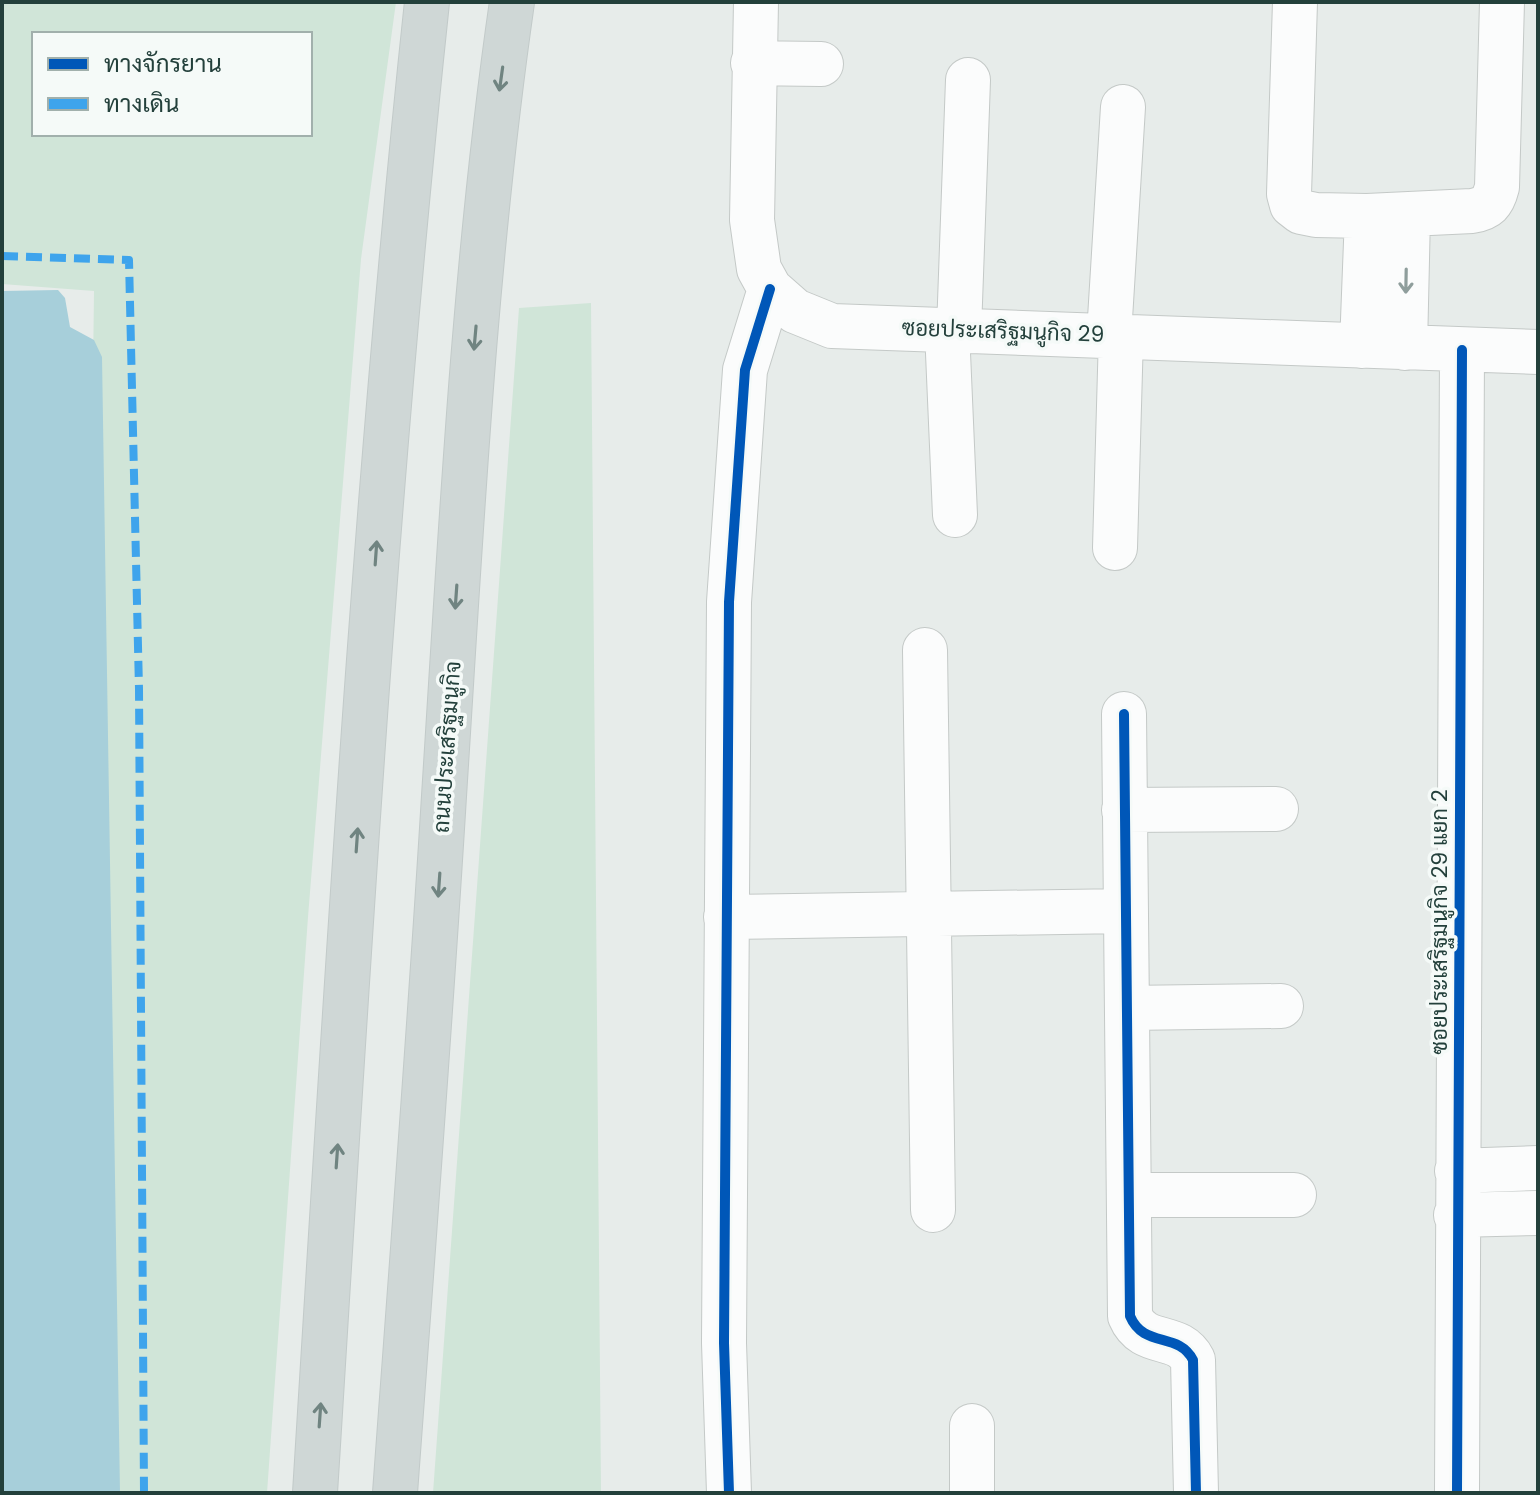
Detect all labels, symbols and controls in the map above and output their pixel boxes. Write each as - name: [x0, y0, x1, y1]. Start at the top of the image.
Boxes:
- legend: [32, 32, 312, 136]
- text: ทางจักรยาน: [104, 47, 222, 80]
- one-way arrow: [493, 66, 508, 91]
- text: ทางเดิน: [104, 87, 179, 120]
- one-way arrow: [1399, 267, 1414, 294]
- street label: ซอยประเสริฐมนูกิจ 29: [901, 312, 1105, 350]
- one-way arrow: [467, 324, 482, 351]
- one-way arrow: [369, 540, 384, 567]
- one-way arrow: [449, 583, 464, 610]
- street label: ถนนประเสริฐมนูกิจ: [426, 660, 468, 834]
- street label: ซอยประเสริฐมนูกิจ 29 แยก 2: [1424, 789, 1455, 1055]
- one-way arrow: [350, 827, 365, 854]
- one-way arrow: [431, 871, 446, 898]
- one-way arrow: [330, 1143, 345, 1170]
- one-way arrow: [313, 1402, 328, 1429]

